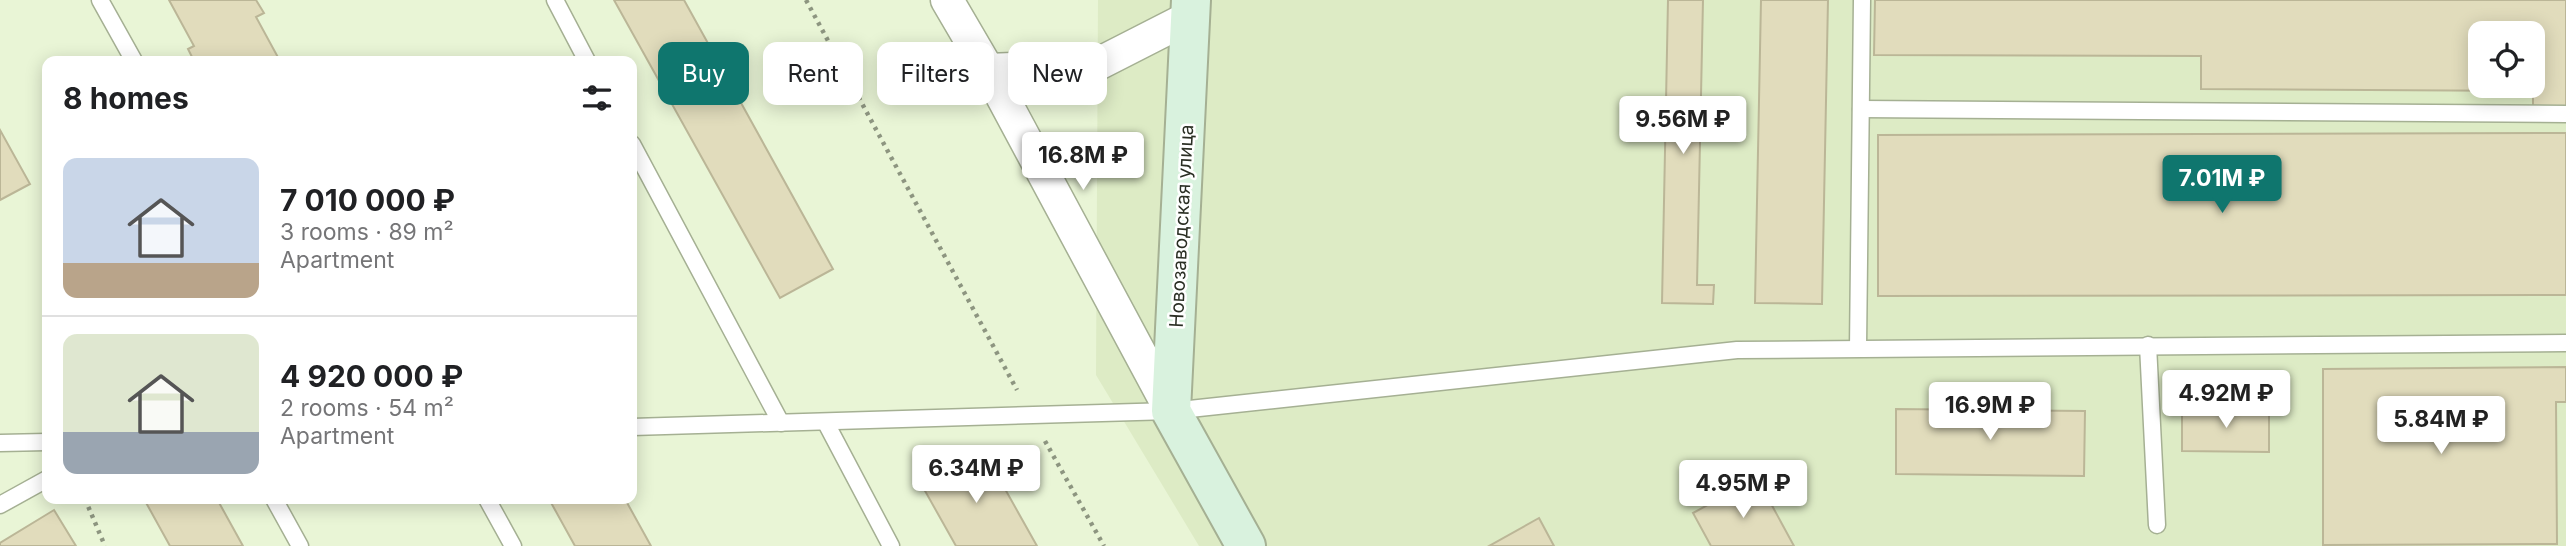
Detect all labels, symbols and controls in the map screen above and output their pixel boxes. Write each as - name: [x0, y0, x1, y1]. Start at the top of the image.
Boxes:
- map controls: [2468, 21, 2545, 98]
- button: locate: [2468, 21, 2545, 98]
- chip: Buy: [658, 42, 749, 105]
- chip: Rent: [763, 42, 863, 105]
- chip: Filters: [877, 42, 994, 105]
- chip: New: [1008, 42, 1107, 105]
- icon: filters: [578, 79, 616, 117]
- text: 8 homes: [63, 80, 189, 116]
- pin: 9.56M ₽: [1618, 96, 1748, 156]
- text: 9.56M ₽: [1635, 105, 1731, 133]
- street label: Новозаводская улица: [1165, 124, 1198, 328]
- pin: 16.8M ₽: [1018, 132, 1148, 192]
- text: 16.8M ₽: [1038, 141, 1128, 169]
- pin: 7.01M ₽: [2157, 156, 2287, 215]
- text: 7.01M ₽: [2179, 164, 2265, 192]
- text: 7 010 000 ₽: [280, 182, 455, 218]
- icon: home: [119, 186, 203, 270]
- text: 3 rooms · 89 m²: [280, 218, 454, 246]
- text: Apartment: [280, 246, 394, 274]
- text: 4 920 000 ₽: [280, 358, 463, 394]
- icon: home: [119, 362, 203, 446]
- pin: 4.92M ₽: [2161, 370, 2291, 430]
- text: 4.92M ₽: [2178, 379, 2274, 407]
- pin: 16.9M ₽: [1925, 382, 2055, 442]
- text: 16.9M ₽: [1945, 391, 2035, 419]
- text: 2 rooms · 54 m²: [280, 394, 454, 422]
- pin: 5.84M ₽: [2376, 396, 2506, 456]
- text: 5.84M ₽: [2393, 405, 2489, 433]
- text: Apartment: [280, 422, 394, 450]
- pin: 6.34M ₽: [911, 446, 1041, 505]
- text: 6.34M ₽: [928, 454, 1024, 482]
- pin: 4.95M ₽: [1678, 461, 1808, 520]
- text: 4.95M ₽: [1695, 469, 1791, 497]

